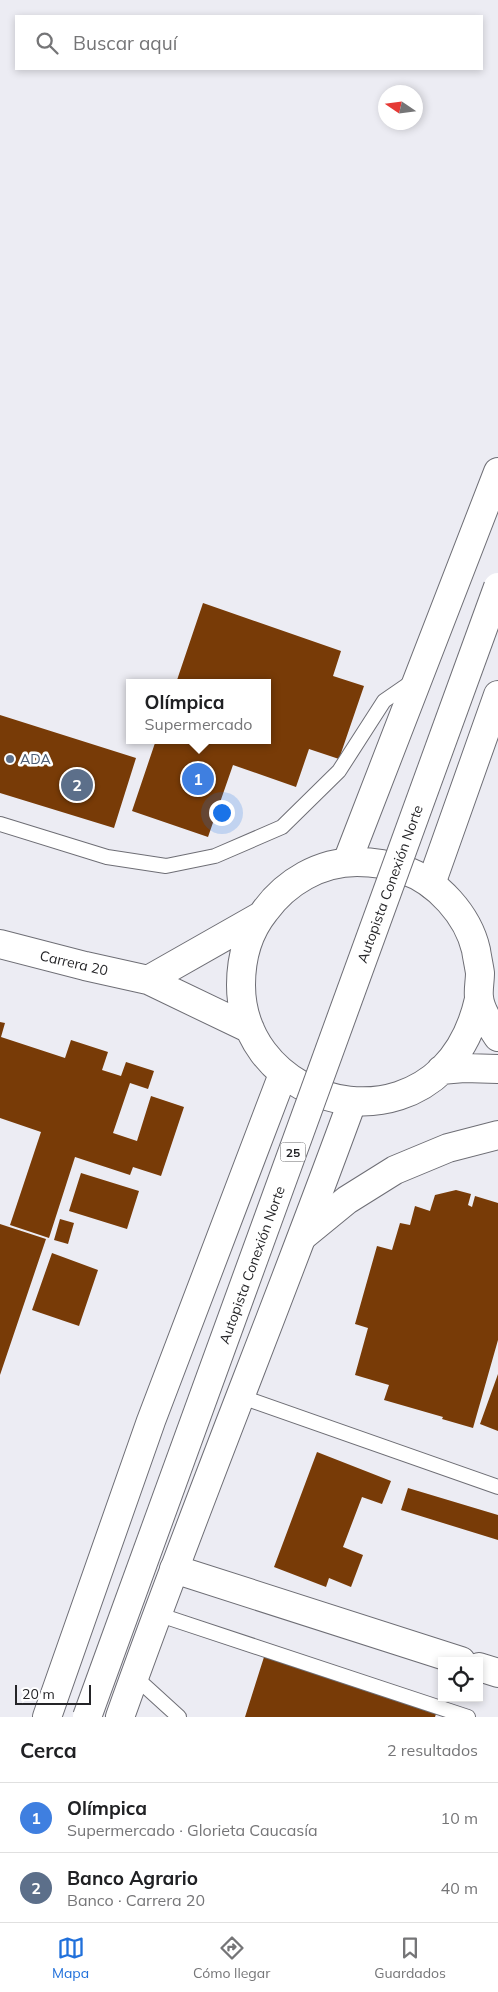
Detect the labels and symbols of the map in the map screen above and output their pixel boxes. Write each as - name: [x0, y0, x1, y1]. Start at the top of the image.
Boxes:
- north arrow: [378, 85, 423, 130]
- place label: ADA: [20, 750, 52, 768]
- marker: ADA: [4, 753, 16, 765]
- pin: 1: [182, 760, 214, 798]
- pin: 2: [61, 766, 93, 804]
- your location: [209, 800, 235, 826]
- street label: Autopista Conexión Norte: [353, 803, 427, 965]
- street label: Carrera 20: [38, 946, 110, 980]
- road number: 25: [280, 1142, 306, 1162]
- street label: Autopista Conexión Norte: [215, 1184, 289, 1346]
- scale bar: [15, 1682, 91, 1705]

